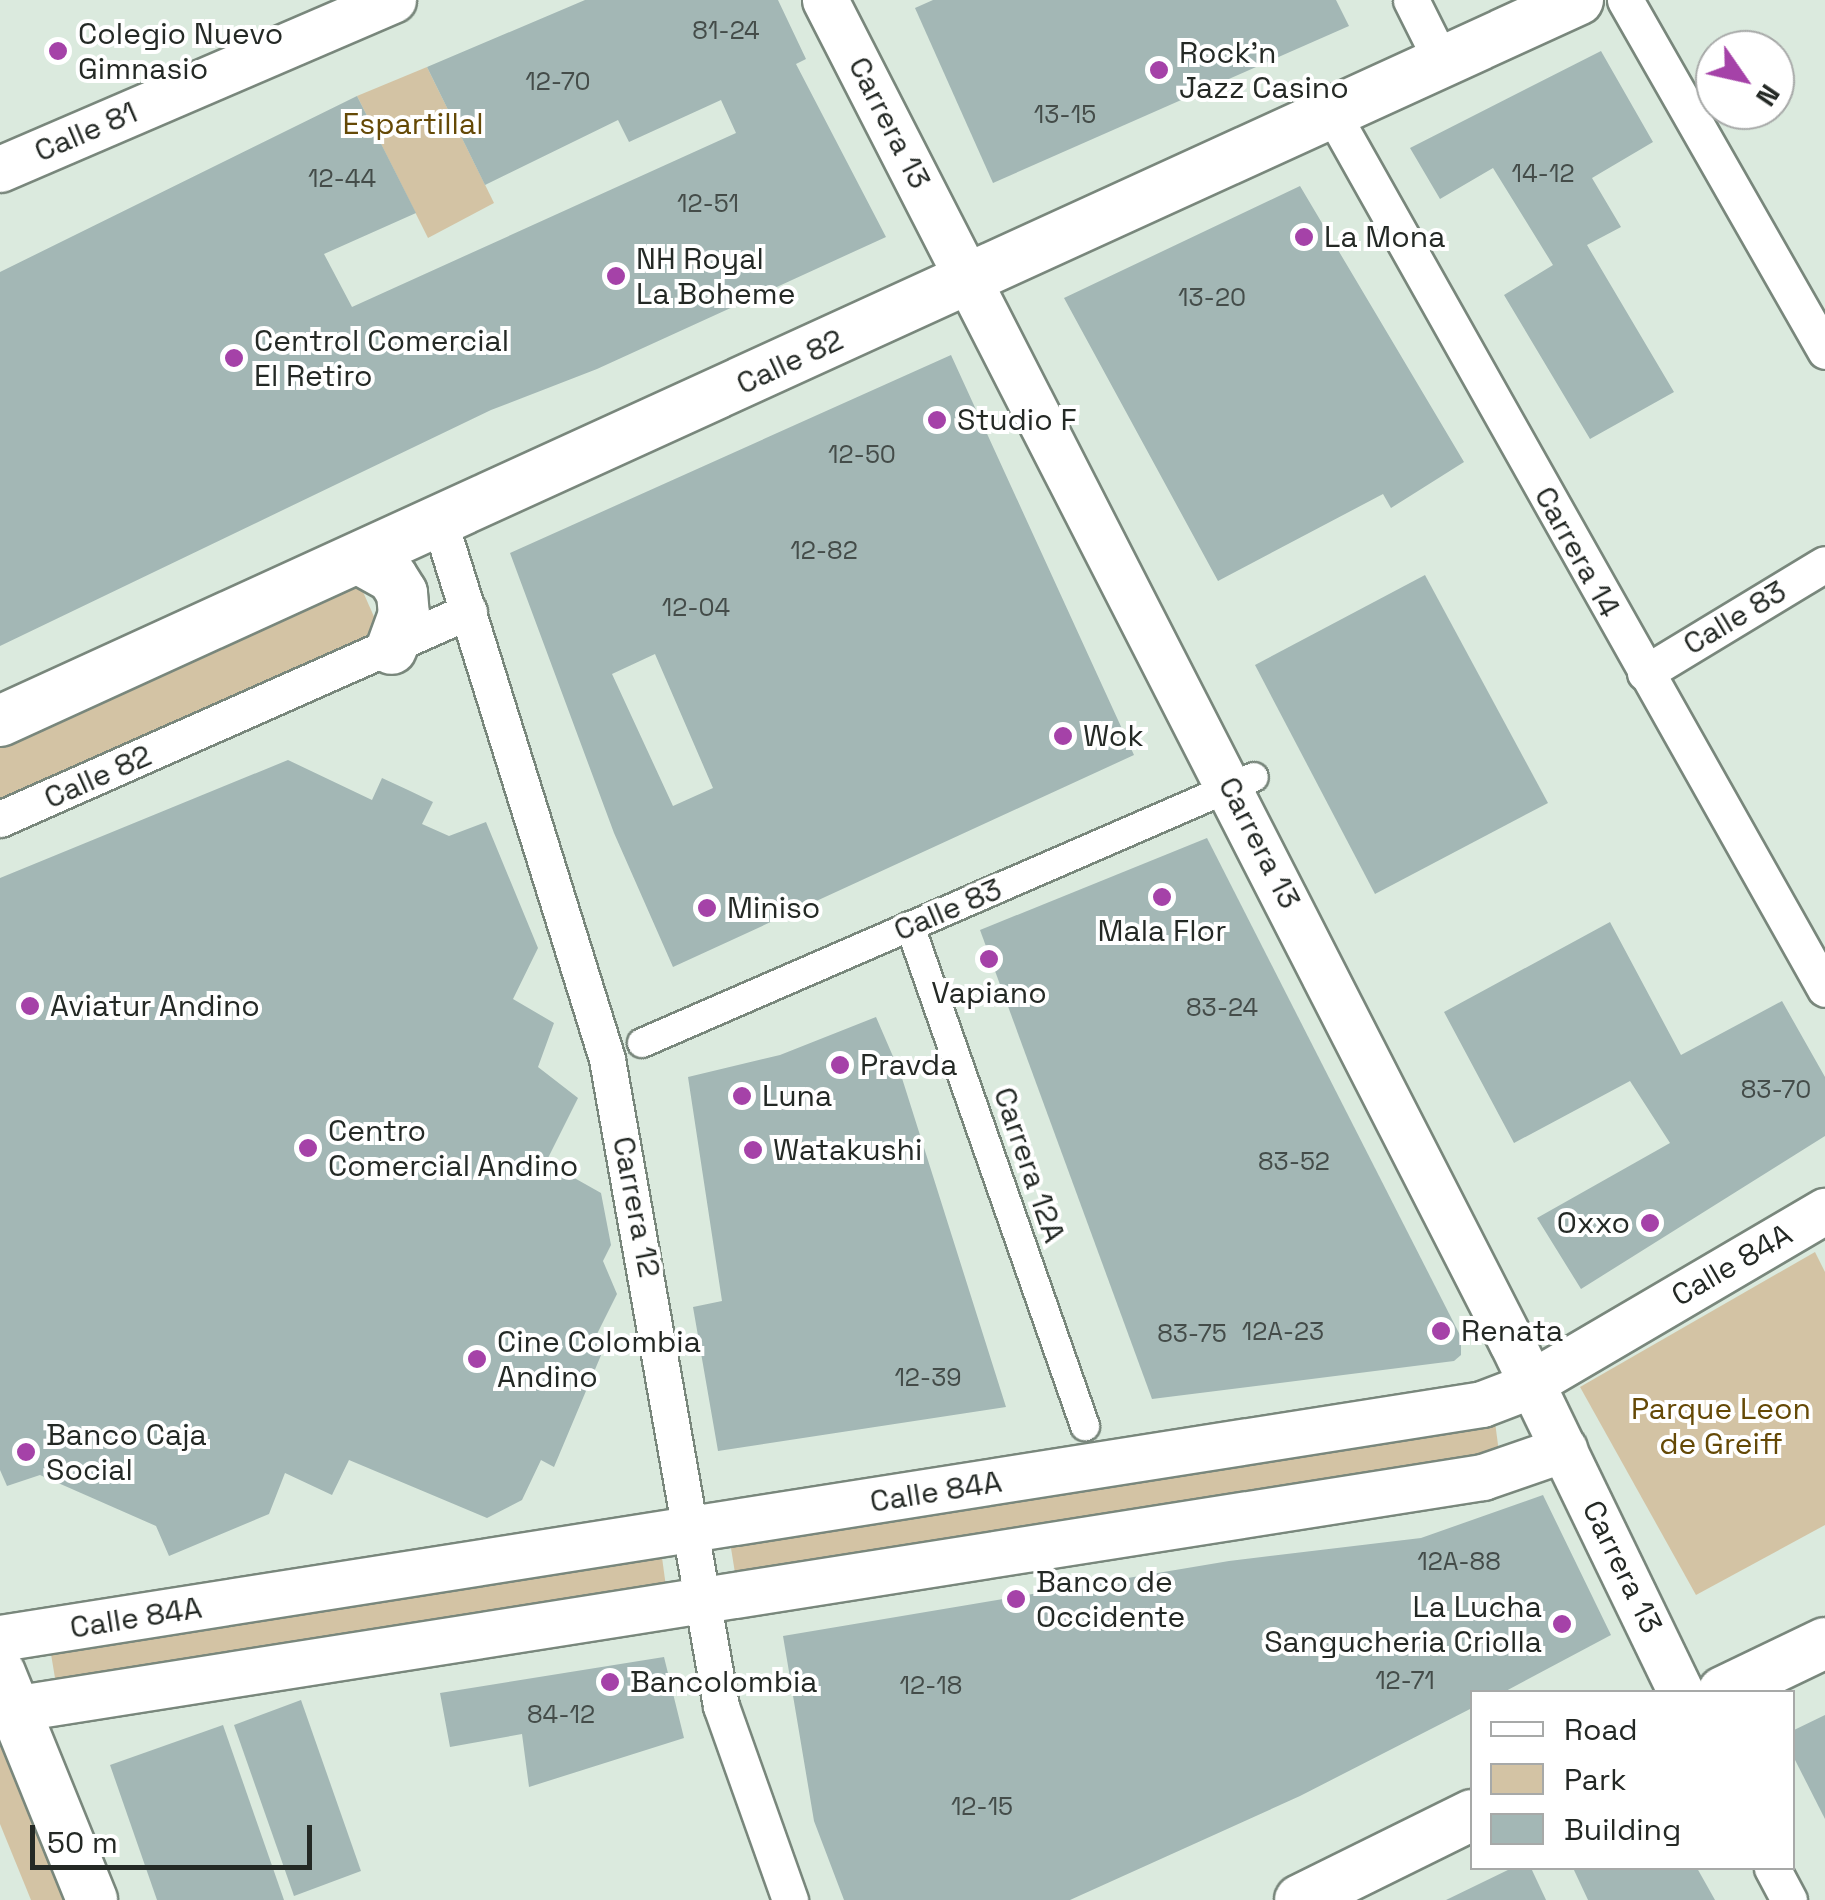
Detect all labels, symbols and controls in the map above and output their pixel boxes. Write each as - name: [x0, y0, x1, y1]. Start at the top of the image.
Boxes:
- house number: 81-24: [692, 15, 760, 45]
- place label: Colegio Nuevo Gimnasio: [78, 16, 283, 86]
- north arrow: [1695, 30, 1795, 130]
- place label: Rock'n Jazz Casino: [1179, 35, 1349, 106]
- marker: Colegio Nuevo Gimnasio: [47, 40, 69, 62]
- street label: Carrera 13: [841, 51, 937, 195]
- marker: Rock'n Jazz Casino: [1148, 59, 1170, 81]
- house number: 12-70: [525, 66, 591, 96]
- text: N: [1748, 78, 1788, 113]
- street label: Calle 81: [29, 94, 143, 170]
- house number: 13-15: [1034, 99, 1096, 129]
- park label: Espartillal: [342, 106, 484, 142]
- house number: 14-12: [1512, 158, 1574, 188]
- house number: 12-44: [308, 163, 376, 193]
- house number: 12-51: [677, 188, 739, 218]
- place label: La Mona: [1324, 219, 1445, 255]
- marker: La Mona: [1293, 226, 1315, 248]
- place label: NH Royal La Boheme: [636, 241, 795, 312]
- marker: NH Royal La Boheme: [605, 265, 627, 287]
- house number: 13-20: [1178, 282, 1246, 312]
- street label: Calle 82: [731, 322, 849, 402]
- place label: Centrol Comercial El Retiro: [254, 323, 509, 394]
- marker: Centrol Comercial El Retiro: [223, 347, 245, 369]
- place label: Studio F: [957, 402, 1077, 438]
- marker: Studio F: [926, 409, 948, 431]
- house number: 12-50: [828, 439, 896, 469]
- street label: Carrera 14: [1526, 481, 1628, 623]
- house number: 12-82: [790, 535, 858, 565]
- street label: Calle 83: [1677, 573, 1793, 663]
- house number: 12-04: [662, 592, 730, 622]
- place label: Wok: [1083, 718, 1144, 754]
- marker: Wok: [1052, 725, 1074, 747]
- street label: Calle 82: [39, 737, 157, 817]
- street label: Carrera 13: [1211, 771, 1307, 915]
- street label: Calle 83: [889, 871, 1007, 949]
- marker: Mala Flor: [1151, 886, 1173, 908]
- place label: Miniso: [727, 890, 820, 926]
- marker: Miniso: [696, 897, 718, 919]
- place label: Mala Flor: [1098, 913, 1226, 949]
- marker: Vapiano: [978, 948, 1000, 970]
- place label: Vapiano: [931, 975, 1047, 1011]
- place label: Aviatur Andino: [50, 988, 260, 1024]
- house number: 83-24: [1186, 992, 1258, 1022]
- marker: Aviatur Andino: [19, 995, 41, 1017]
- place label: Pravda: [860, 1047, 957, 1083]
- marker: Pravda: [829, 1054, 851, 1076]
- house number: 83-70: [1741, 1074, 1811, 1104]
- place label: Luna: [762, 1078, 832, 1114]
- street label: Carrera 12A: [986, 1083, 1072, 1247]
- marker: Luna: [731, 1085, 753, 1107]
- place label: Centro Comercial Andino: [328, 1113, 579, 1184]
- place label: Watakushi: [773, 1132, 922, 1168]
- street label: Carrera 12: [605, 1134, 667, 1280]
- marker: Centro Comercial Andino: [297, 1137, 319, 1159]
- marker: Watakushi: [742, 1139, 764, 1161]
- house number: 83-52: [1258, 1146, 1330, 1176]
- place label: Oxxo: [1557, 1205, 1630, 1241]
- marker: Oxxo: [1639, 1212, 1661, 1234]
- street label: Calle 84A: [1665, 1216, 1799, 1314]
- place label: Renata: [1461, 1313, 1563, 1349]
- house number: 12A-23: [1242, 1316, 1324, 1346]
- house number: 83-75: [1157, 1318, 1227, 1348]
- marker: Renata: [1430, 1320, 1452, 1342]
- place label: Cine Colombia Andino: [497, 1324, 701, 1394]
- marker: Cine Colombia Andino: [466, 1348, 488, 1370]
- house number: 12-39: [894, 1362, 962, 1392]
- park label: Parque Leon de Greiff: [1631, 1391, 1811, 1462]
- place label: Banco Caja Social: [46, 1417, 207, 1488]
- marker: Banco Caja Social: [15, 1441, 37, 1463]
- street label: Calle 84A: [867, 1464, 1005, 1520]
- street label: Carrera 13: [1575, 1495, 1669, 1639]
- house number: 12A-88: [1417, 1546, 1501, 1576]
- place label: Banco de Occidente: [1036, 1564, 1185, 1634]
- marker: Banco de Occidente: [1005, 1588, 1027, 1610]
- place label: La Lucha Sangucheria Criolla: [1264, 1589, 1542, 1660]
- street label: Calle 84A: [67, 1590, 205, 1646]
- marker: La Lucha Sangucheria Criolla: [1551, 1613, 1573, 1635]
- place label: Bancolombia: [630, 1664, 818, 1700]
- house number: 12-71: [1375, 1665, 1435, 1695]
- house number: 12-18: [900, 1670, 962, 1700]
- marker: Bancolombia: [599, 1671, 621, 1693]
- legend: [1470, 1690, 1795, 1870]
- house number: 84-12: [527, 1699, 595, 1729]
- text: Road: [1564, 1710, 1638, 1749]
- text: Park: [1564, 1760, 1626, 1799]
- house number: 12-15: [951, 1791, 1013, 1821]
- scale bar: [35, 1805, 318, 1867]
- text: Building: [1564, 1810, 1681, 1849]
- text: 50 m: [47, 1823, 118, 1862]

